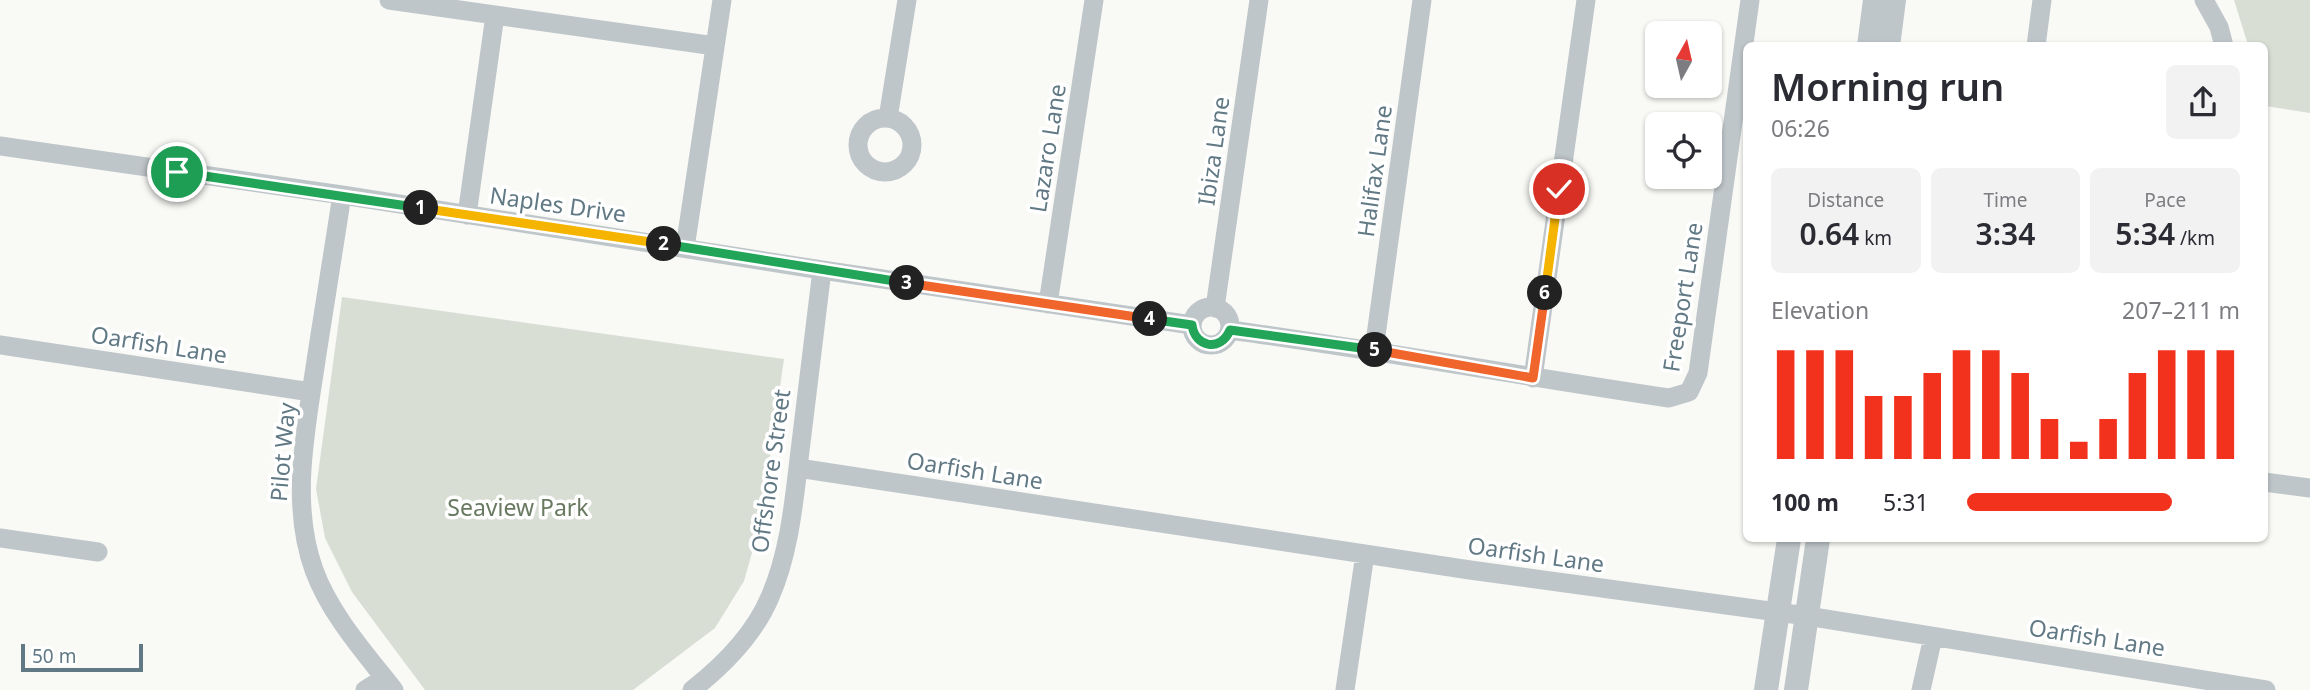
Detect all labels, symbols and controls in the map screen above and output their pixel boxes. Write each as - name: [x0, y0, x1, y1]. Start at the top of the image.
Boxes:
- north arrow: [1645, 21, 1722, 98]
- map controls: [1645, 21, 1722, 189]
- text: Morning run: [1771, 60, 2004, 112]
- button: share: [2166, 65, 2240, 139]
- street label: Lazaro Lane: [1021, 81, 1073, 215]
- street label: Ibiza Lane: [1190, 94, 1236, 208]
- street label: Halifax Lane: [1349, 103, 1399, 239]
- button: locate: [1645, 112, 1722, 189]
- text: 06:26: [1771, 112, 1830, 144]
- pin: [147, 142, 207, 202]
- icon: arrive: [158, 153, 196, 191]
- pin: [1529, 159, 1589, 219]
- icon: check: [1540, 170, 1578, 208]
- street label: Naples Drive: [488, 179, 628, 229]
- text: Distance: [1807, 187, 1884, 213]
- text: Time: [1984, 187, 2027, 213]
- text: Pace: [2144, 187, 2186, 213]
- pin: 1: [404, 190, 438, 226]
- text: 1: [415, 194, 426, 220]
- text: 0.64: [1800, 213, 1859, 254]
- text: 3:34: [1976, 213, 2035, 254]
- text: 5:34: [2115, 213, 2175, 254]
- street label: Freeport Lane: [1654, 220, 1710, 374]
- text: km: [1859, 225, 1892, 251]
- text: /km: [2175, 225, 2215, 251]
- pin: 2: [646, 226, 682, 262]
- text: 2: [658, 230, 669, 256]
- pin: 3: [890, 266, 925, 300]
- text: 3: [901, 269, 912, 295]
- pin: 6: [1528, 276, 1562, 310]
- text: 6: [1539, 279, 1550, 305]
- text: Elevation: [1771, 294, 1869, 326]
- text: 207–211 m: [2122, 294, 2240, 326]
- pin: 4: [1132, 302, 1168, 336]
- text: 4: [1144, 305, 1155, 331]
- street label: Oarfish Lane: [89, 317, 229, 371]
- pin: 5: [1358, 332, 1392, 368]
- text: 5: [1369, 336, 1380, 362]
- street label: Offshore Street: [743, 387, 797, 555]
- street label: Pilot Way: [262, 401, 302, 503]
- street label: Oarfish Lane: [905, 443, 1045, 497]
- text: 100 m: [1771, 486, 1839, 518]
- text: 5:31: [1883, 486, 1929, 518]
- park label: Seaview Park: [447, 491, 589, 523]
- street label: Oarfish Lane: [1466, 529, 1606, 579]
- street label: Oarfish Lane: [2027, 610, 2167, 664]
- scale bar: [21, 641, 144, 673]
- text: 50 m: [32, 643, 76, 669]

